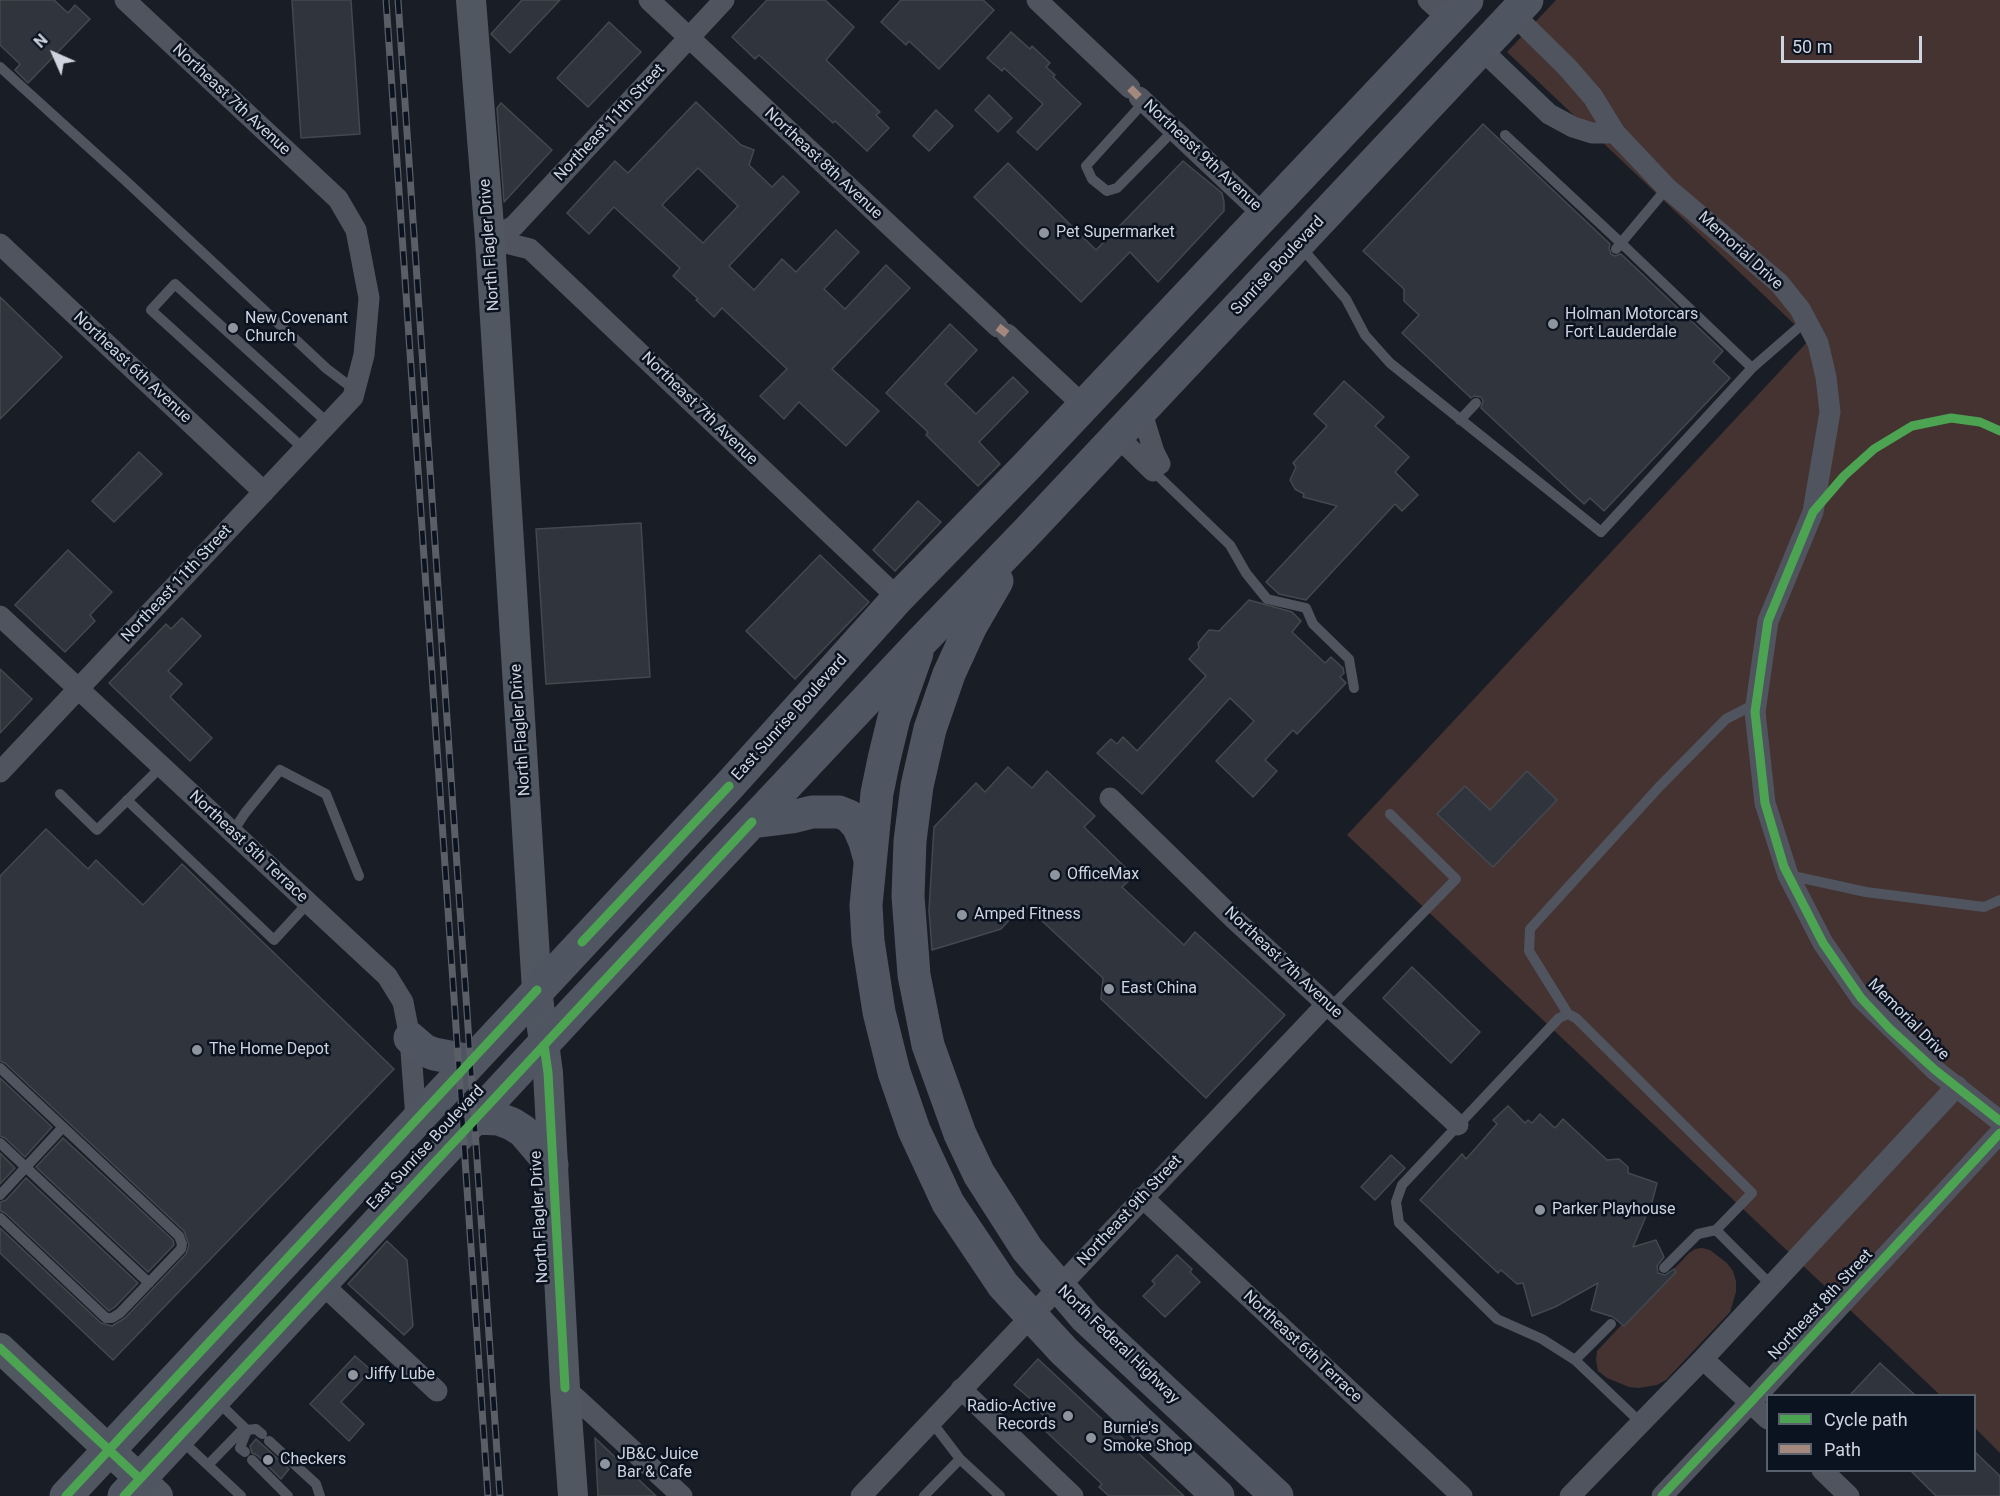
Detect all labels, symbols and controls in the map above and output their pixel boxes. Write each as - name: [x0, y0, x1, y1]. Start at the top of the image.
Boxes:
- north arrow: [24, 24, 84, 84]
- scale bar: [1784, 24, 1925, 62]
- text: N: [30, 30, 52, 52]
- text: 50 m: [1792, 36, 1832, 57]
- street label: Northeast 7th Avenue: [168, 40, 294, 160]
- street label: Northeast 11th Street: [551, 60, 669, 186]
- street label: Northeast 9th Avenue: [1139, 96, 1265, 216]
- street label: Northeast 8th Avenue: [760, 104, 886, 224]
- street label: North Flagler Drive: [476, 178, 504, 312]
- street label: Memorial Drive: [1694, 208, 1786, 294]
- street label: Sunrise Boulevard: [1227, 213, 1329, 319]
- place label: Pet Supermarket: [1056, 223, 1175, 243]
- marker: Pet Supermarket: [1037, 226, 1051, 240]
- place label: Holman Motorcars Fort Lauderdale: [1565, 305, 1698, 343]
- street label: Northeast 6th Avenue: [69, 308, 195, 428]
- place label: New Covenant Church: [245, 309, 348, 347]
- marker: Holman Motorcars Fort Lauderdale: [1546, 317, 1560, 331]
- marker: New Covenant Church: [226, 321, 240, 335]
- street label: Northeast 7th Avenue: [637, 348, 761, 470]
- street label: Northeast 11th Street: [118, 521, 236, 647]
- street label: East Sunrise Boulevard: [728, 651, 852, 785]
- street label: North Flagler Drive: [507, 663, 535, 797]
- street label: Northeast 5th Terrace: [185, 787, 311, 907]
- place label: OfficeMax: [1067, 865, 1139, 885]
- marker: OfficeMax: [1048, 868, 1062, 882]
- street label: Northeast 7th Avenue: [1220, 903, 1346, 1023]
- place label: Amped Fitness: [974, 905, 1081, 925]
- marker: Amped Fitness: [955, 908, 969, 922]
- street label: Memorial Drive: [1863, 975, 1953, 1065]
- place label: East China: [1121, 979, 1197, 999]
- marker: East China: [1102, 982, 1116, 996]
- place label: The Home Depot: [209, 1040, 329, 1060]
- marker: The Home Depot: [190, 1043, 204, 1057]
- street label: East Sunrise Boulevard: [363, 1082, 489, 1214]
- street label: North Flagler Drive: [527, 1150, 553, 1284]
- street label: Northeast 9th Street: [1074, 1152, 1186, 1270]
- place label: Parker Playhouse: [1552, 1200, 1676, 1220]
- marker: Parker Playhouse: [1533, 1203, 1547, 1217]
- street label: Northeast 8th Street: [1765, 1246, 1877, 1364]
- street label: North Federal Highway: [1053, 1282, 1183, 1408]
- street label: Northeast 6th Terrace: [1239, 1287, 1365, 1407]
- place label: Jiffy Lube: [365, 1365, 435, 1385]
- marker: Jiffy Lube: [346, 1368, 360, 1382]
- legend: [1766, 1394, 1976, 1472]
- place label: Radio-Active Records: [967, 1397, 1056, 1435]
- marker: Radio-Active Records: [1061, 1409, 1075, 1423]
- text: Cycle path: [1824, 1409, 1908, 1430]
- place label: Burnie's Smoke Shop: [1103, 1419, 1192, 1457]
- marker: Burnie's Smoke Shop: [1084, 1431, 1098, 1445]
- text: Path: [1824, 1439, 1861, 1460]
- place label: JB&C Juice Bar & Cafe: [617, 1445, 699, 1483]
- place label: Checkers: [280, 1450, 346, 1470]
- marker: Checkers: [261, 1453, 275, 1467]
- marker: JB&C Juice Bar & Cafe: [598, 1457, 612, 1471]

